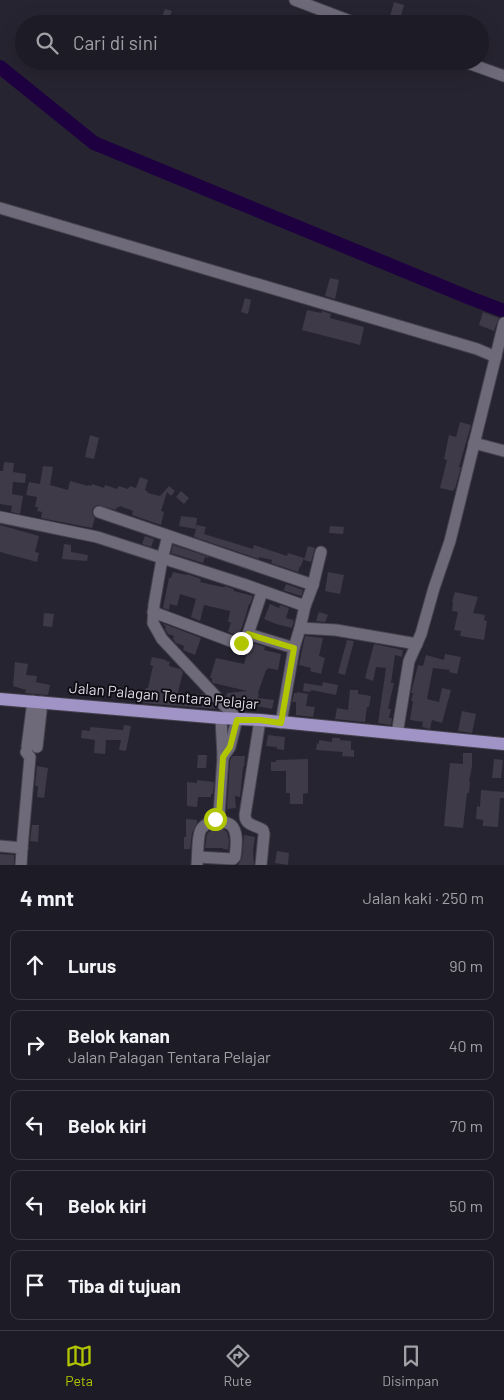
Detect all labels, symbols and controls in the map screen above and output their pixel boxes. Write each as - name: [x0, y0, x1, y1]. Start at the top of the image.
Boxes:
- search box: [15, 15, 489, 70]
- icon: search: [33, 29, 61, 57]
- text: Cari di sini: [73, 31, 158, 54]
- route end: [230, 632, 253, 655]
- street label: Jalan Palagan Tentara Pelajar: [69, 678, 260, 712]
- route start: [204, 808, 227, 831]
- text: 4 mnt: [20, 885, 74, 910]
- text: Jalan kaki · 250 m: [363, 888, 484, 907]
- icon: ahead: [21, 951, 49, 979]
- text: Lurus: [68, 954, 116, 977]
- text: 90 m: [449, 956, 483, 975]
- text: Belok kanan: [68, 1024, 170, 1047]
- icon: right: [21, 1031, 49, 1059]
- text: 40 m: [449, 1036, 483, 1055]
- text: Jalan Palagan Tentara Pelajar: [68, 1047, 271, 1066]
- icon: left: [21, 1111, 49, 1139]
- text: Belok kiri: [68, 1114, 146, 1137]
- text: 70 m: [450, 1116, 483, 1135]
- icon: left: [21, 1191, 49, 1219]
- text: Belok kiri: [68, 1194, 146, 1217]
- text: 50 m: [449, 1196, 483, 1215]
- icon: arrive: [21, 1271, 49, 1299]
- text: Tiba di tujuan: [68, 1274, 181, 1297]
- tab: Peta: [65, 1342, 93, 1389]
- tab: Rute: [224, 1342, 252, 1389]
- tab: Disimpan: [382, 1342, 439, 1389]

